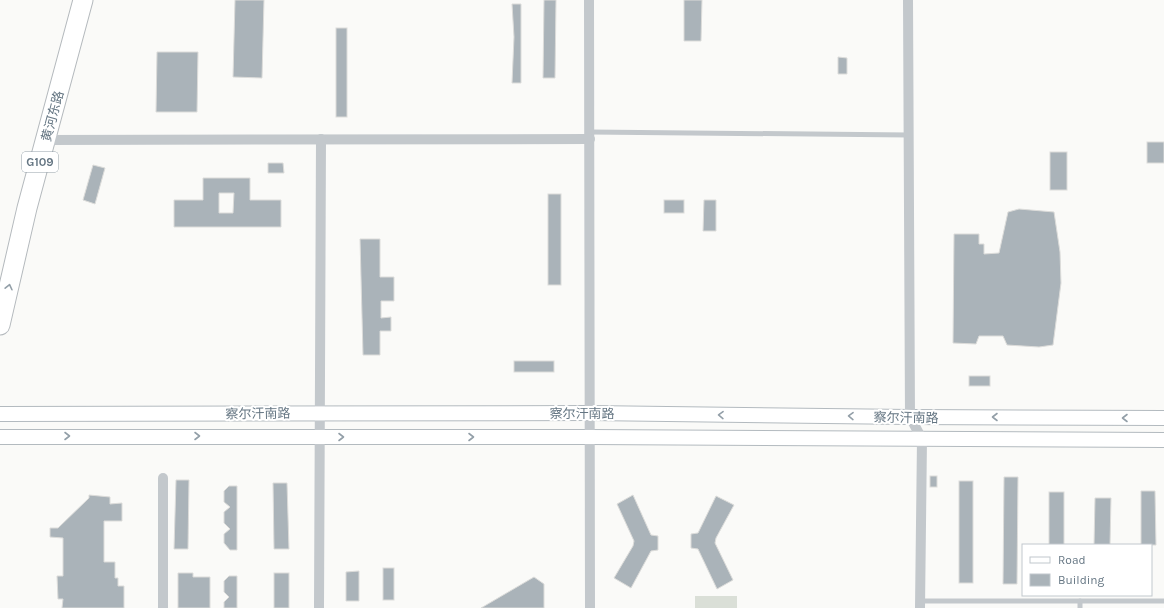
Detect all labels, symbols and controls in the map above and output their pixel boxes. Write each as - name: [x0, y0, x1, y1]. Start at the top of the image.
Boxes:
- street label: 黄河东路: [39, 89, 66, 143]
- road number: G109: [22, 152, 58, 172]
- one-way arrow: [4, 284, 12, 290]
- street label: 察尔汗南路: [225, 405, 291, 422]
- street label: 察尔汗南路: [549, 406, 615, 421]
- street label: 察尔汗南路: [873, 409, 939, 426]
- one-way arrow: [718, 410, 724, 419]
- one-way arrow: [848, 412, 854, 420]
- one-way arrow: [992, 413, 998, 421]
- one-way arrow: [1122, 414, 1128, 422]
- one-way arrow: [64, 432, 70, 440]
- one-way arrow: [194, 432, 200, 440]
- one-way arrow: [338, 433, 344, 441]
- one-way arrow: [468, 433, 474, 441]
- legend: [1022, 544, 1152, 596]
- text: Road: [1058, 553, 1086, 567]
- text: Building: [1058, 573, 1105, 587]

